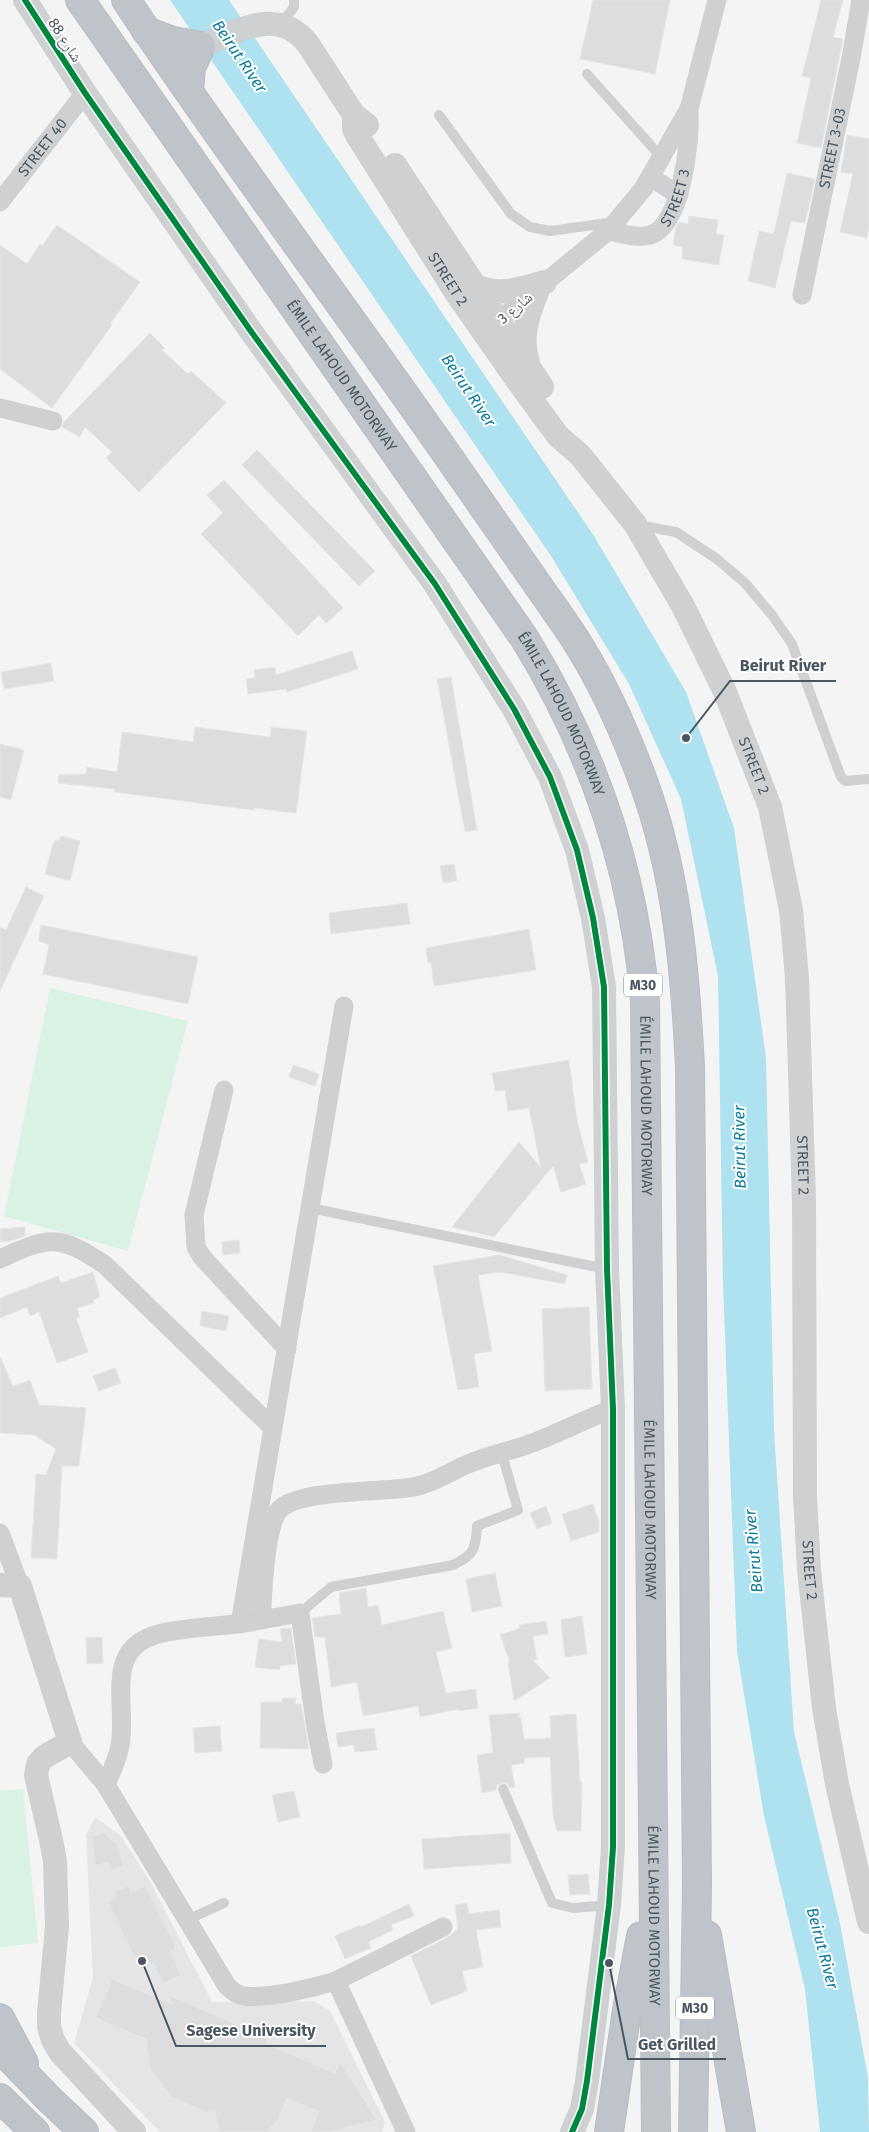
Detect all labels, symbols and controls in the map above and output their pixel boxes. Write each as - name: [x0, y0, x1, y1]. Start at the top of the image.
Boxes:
- street label: شارع 88: [43, 15, 86, 66]
- water label: Beirut River: [208, 16, 271, 97]
- street label: STREET 3-03: [815, 106, 849, 190]
- street label: STREET 40: [14, 115, 71, 180]
- street label: STREET 3: [657, 167, 693, 230]
- street label: STREET 2: [424, 249, 472, 309]
- street label: شارع 3: [494, 288, 537, 329]
- street label: ÉMILE LAHOUD MOTORWAY: [283, 297, 401, 456]
- water label: Beirut River: [437, 350, 500, 431]
- street label: ÉMILE LAHOUD MOTORWAY: [514, 628, 609, 799]
- callout: Beirut River: [730, 650, 836, 681]
- text: Beirut River: [740, 656, 827, 675]
- street label: STREET 2: [735, 735, 773, 797]
- road number: M30: [624, 974, 662, 996]
- street label: ÉMILE LAHOUD MOTORWAY: [636, 1015, 656, 1197]
- water label: Beirut River: [729, 1104, 750, 1189]
- street label: STREET 2: [793, 1135, 813, 1195]
- street label: ÉMILE LAHOUD MOTORWAY: [640, 1419, 660, 1601]
- water label: Beirut River: [740, 1508, 767, 1593]
- street label: STREET 2: [798, 1540, 821, 1601]
- street label: ÉMILE LAHOUD MOTORWAY: [644, 1825, 664, 2007]
- water label: Beirut River: [803, 1905, 843, 1992]
- road number: M30: [676, 1996, 714, 2020]
- callout: Sagese University: [176, 2015, 326, 2046]
- text: Sagese University: [186, 2021, 316, 2040]
- callout: Get Grilled: [628, 2028, 726, 2059]
- text: Get Grilled: [638, 2035, 716, 2054]

